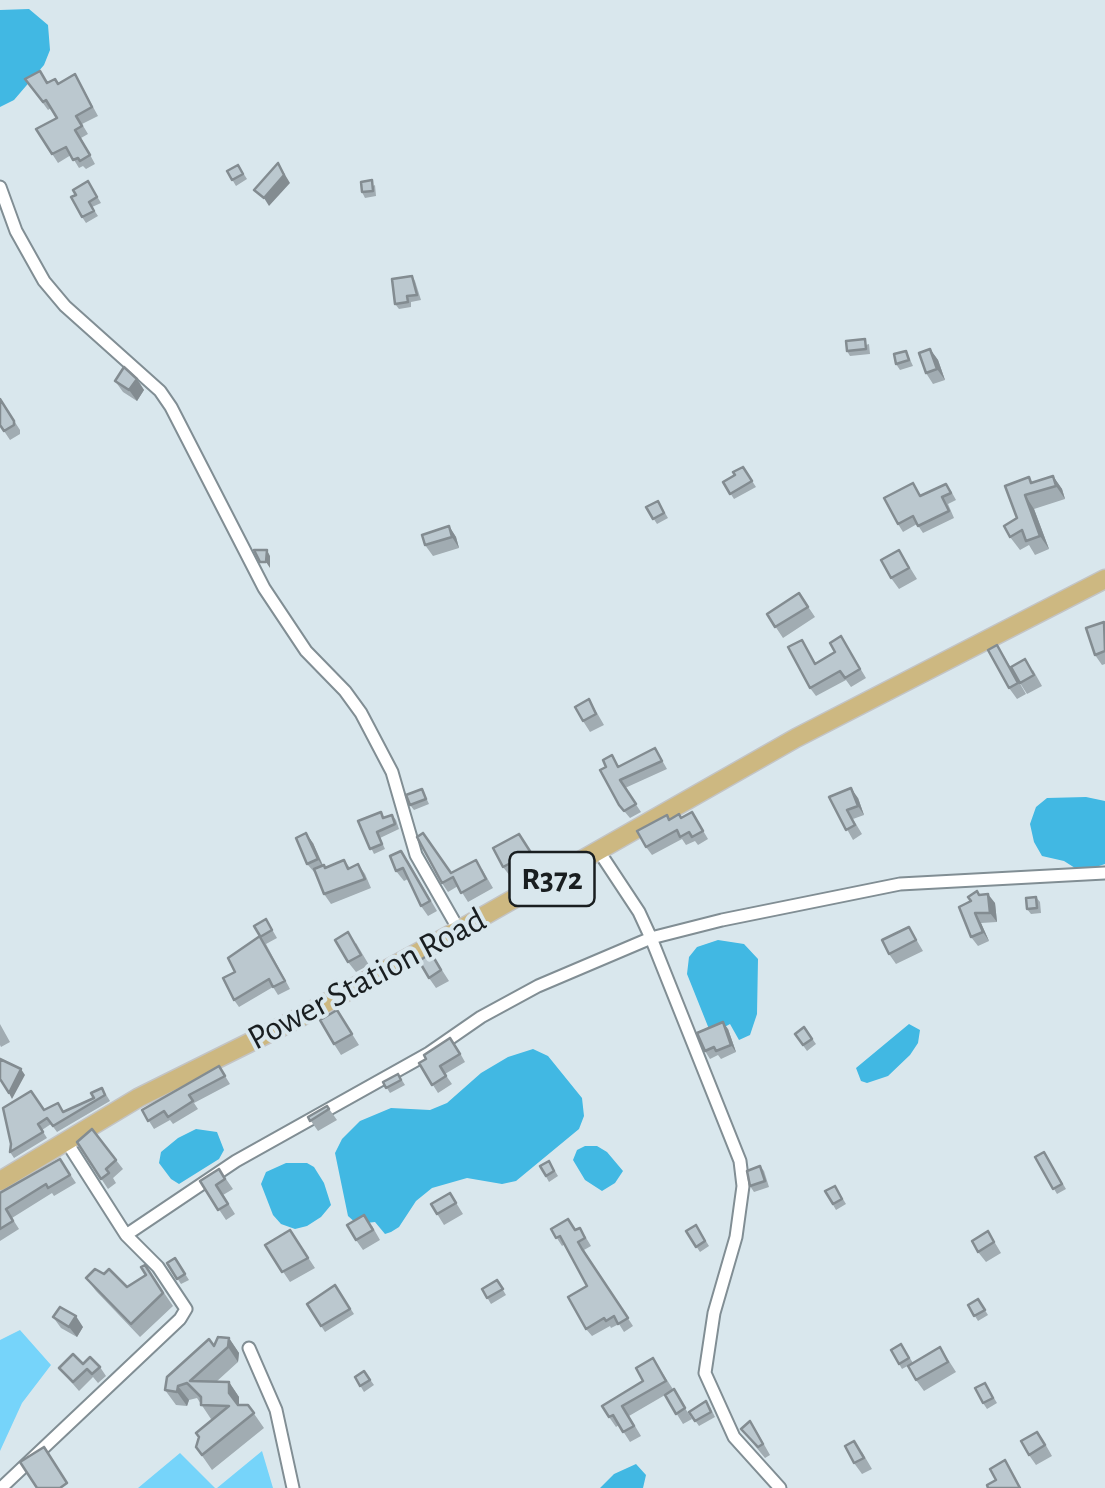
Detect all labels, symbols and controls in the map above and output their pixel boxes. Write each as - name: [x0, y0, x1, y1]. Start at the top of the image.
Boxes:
- road number: R372: [510, 852, 594, 906]
- street label: Power Station Road: [241, 899, 493, 1059]

